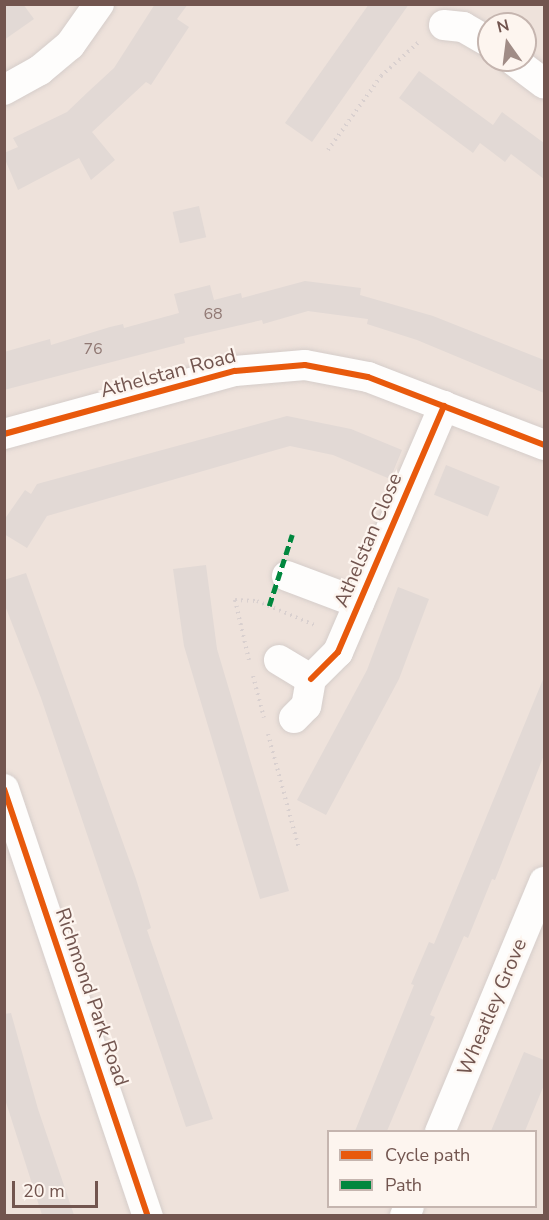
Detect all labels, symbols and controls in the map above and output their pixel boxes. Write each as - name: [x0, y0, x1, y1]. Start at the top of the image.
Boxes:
- north arrow: [477, 12, 537, 72]
- text: N: [495, 14, 512, 39]
- house number: 68: [203, 304, 223, 324]
- house number: 76: [83, 339, 103, 359]
- street label: Athelstan Road: [98, 343, 238, 403]
- street label: Athelstan Close: [329, 469, 407, 611]
- street label: Richmond Park Road: [50, 905, 134, 1089]
- street label: Wheatley Grove: [452, 935, 532, 1079]
- legend: [327, 1130, 537, 1208]
- text: Cycle path: [385, 1143, 470, 1167]
- scale bar: [15, 1169, 100, 1207]
- text: Path: [385, 1173, 422, 1197]
- text: 20 m: [23, 1179, 65, 1203]

